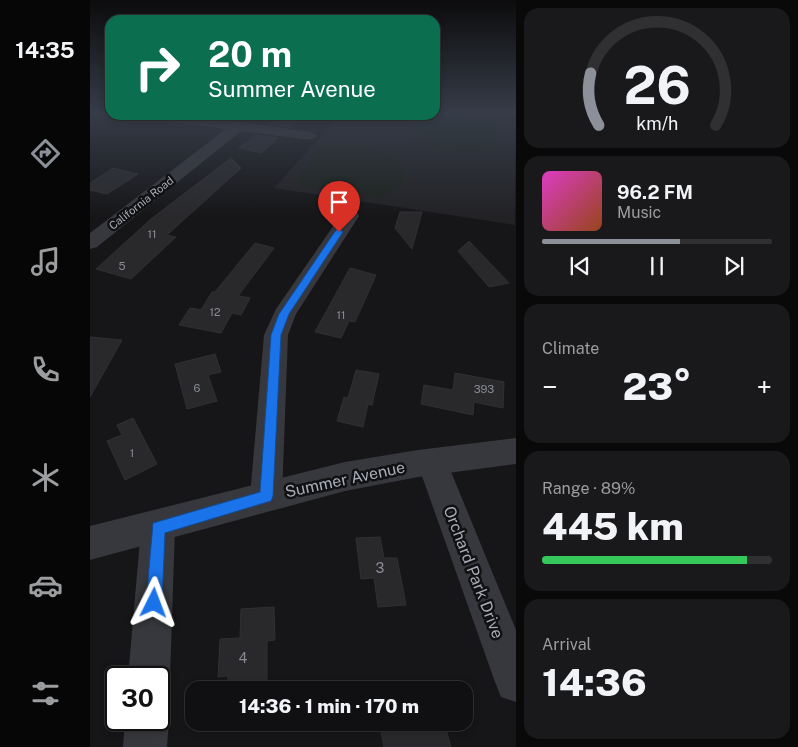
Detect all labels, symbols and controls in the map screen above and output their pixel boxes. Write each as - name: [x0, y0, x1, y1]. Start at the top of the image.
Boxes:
- text: 20 m: [208, 34, 292, 75]
- icon: right: [125, 35, 190, 100]
- text: 14:35: [15, 37, 75, 63]
- text: 26: [623, 55, 691, 116]
- text: Summer Avenue: [208, 76, 376, 102]
- text: km/h: [636, 113, 678, 134]
- icon: directions: [28, 136, 63, 171]
- street label: California Road: [106, 174, 176, 232]
- pin: [318, 181, 360, 232]
- text: 96.2 FM: [617, 181, 693, 203]
- icon: arrive: [325, 188, 353, 216]
- text: Music: [617, 203, 661, 222]
- house number: 11: [148, 228, 156, 240]
- icon: music: [28, 244, 63, 279]
- icon: previous: [566, 252, 594, 280]
- icon: pause: [643, 252, 671, 280]
- icon: next: [720, 252, 748, 280]
- house number: 5: [118, 260, 126, 272]
- house number: 12: [209, 306, 221, 318]
- house number: 11: [337, 309, 345, 321]
- text: Climate: [542, 339, 599, 358]
- icon: phone: [28, 352, 63, 387]
- text: 23°: [623, 364, 691, 409]
- text: −: [542, 370, 558, 403]
- text: +: [756, 370, 772, 403]
- house number: 6: [194, 382, 201, 394]
- house number: 393: [474, 383, 494, 395]
- house number: 1: [130, 447, 134, 459]
- street label: Summer Avenue: [283, 458, 407, 501]
- icon: climate: [28, 460, 63, 495]
- text: Range · 89%: [542, 479, 635, 498]
- street label: Orchard Park Drive: [440, 503, 508, 641]
- text: 445 km: [542, 504, 684, 549]
- house number: 3: [376, 560, 385, 576]
- icon: car: [28, 568, 63, 603]
- position arrow: [127, 576, 179, 628]
- text: Arrival: [542, 635, 591, 654]
- house number: 4: [239, 650, 248, 666]
- text: 14:36: [542, 660, 647, 705]
- speed limit sign: 30: [105, 666, 170, 731]
- icon: filters: [28, 676, 63, 711]
- text: 14:36 · 1 min · 170 m: [239, 695, 419, 717]

